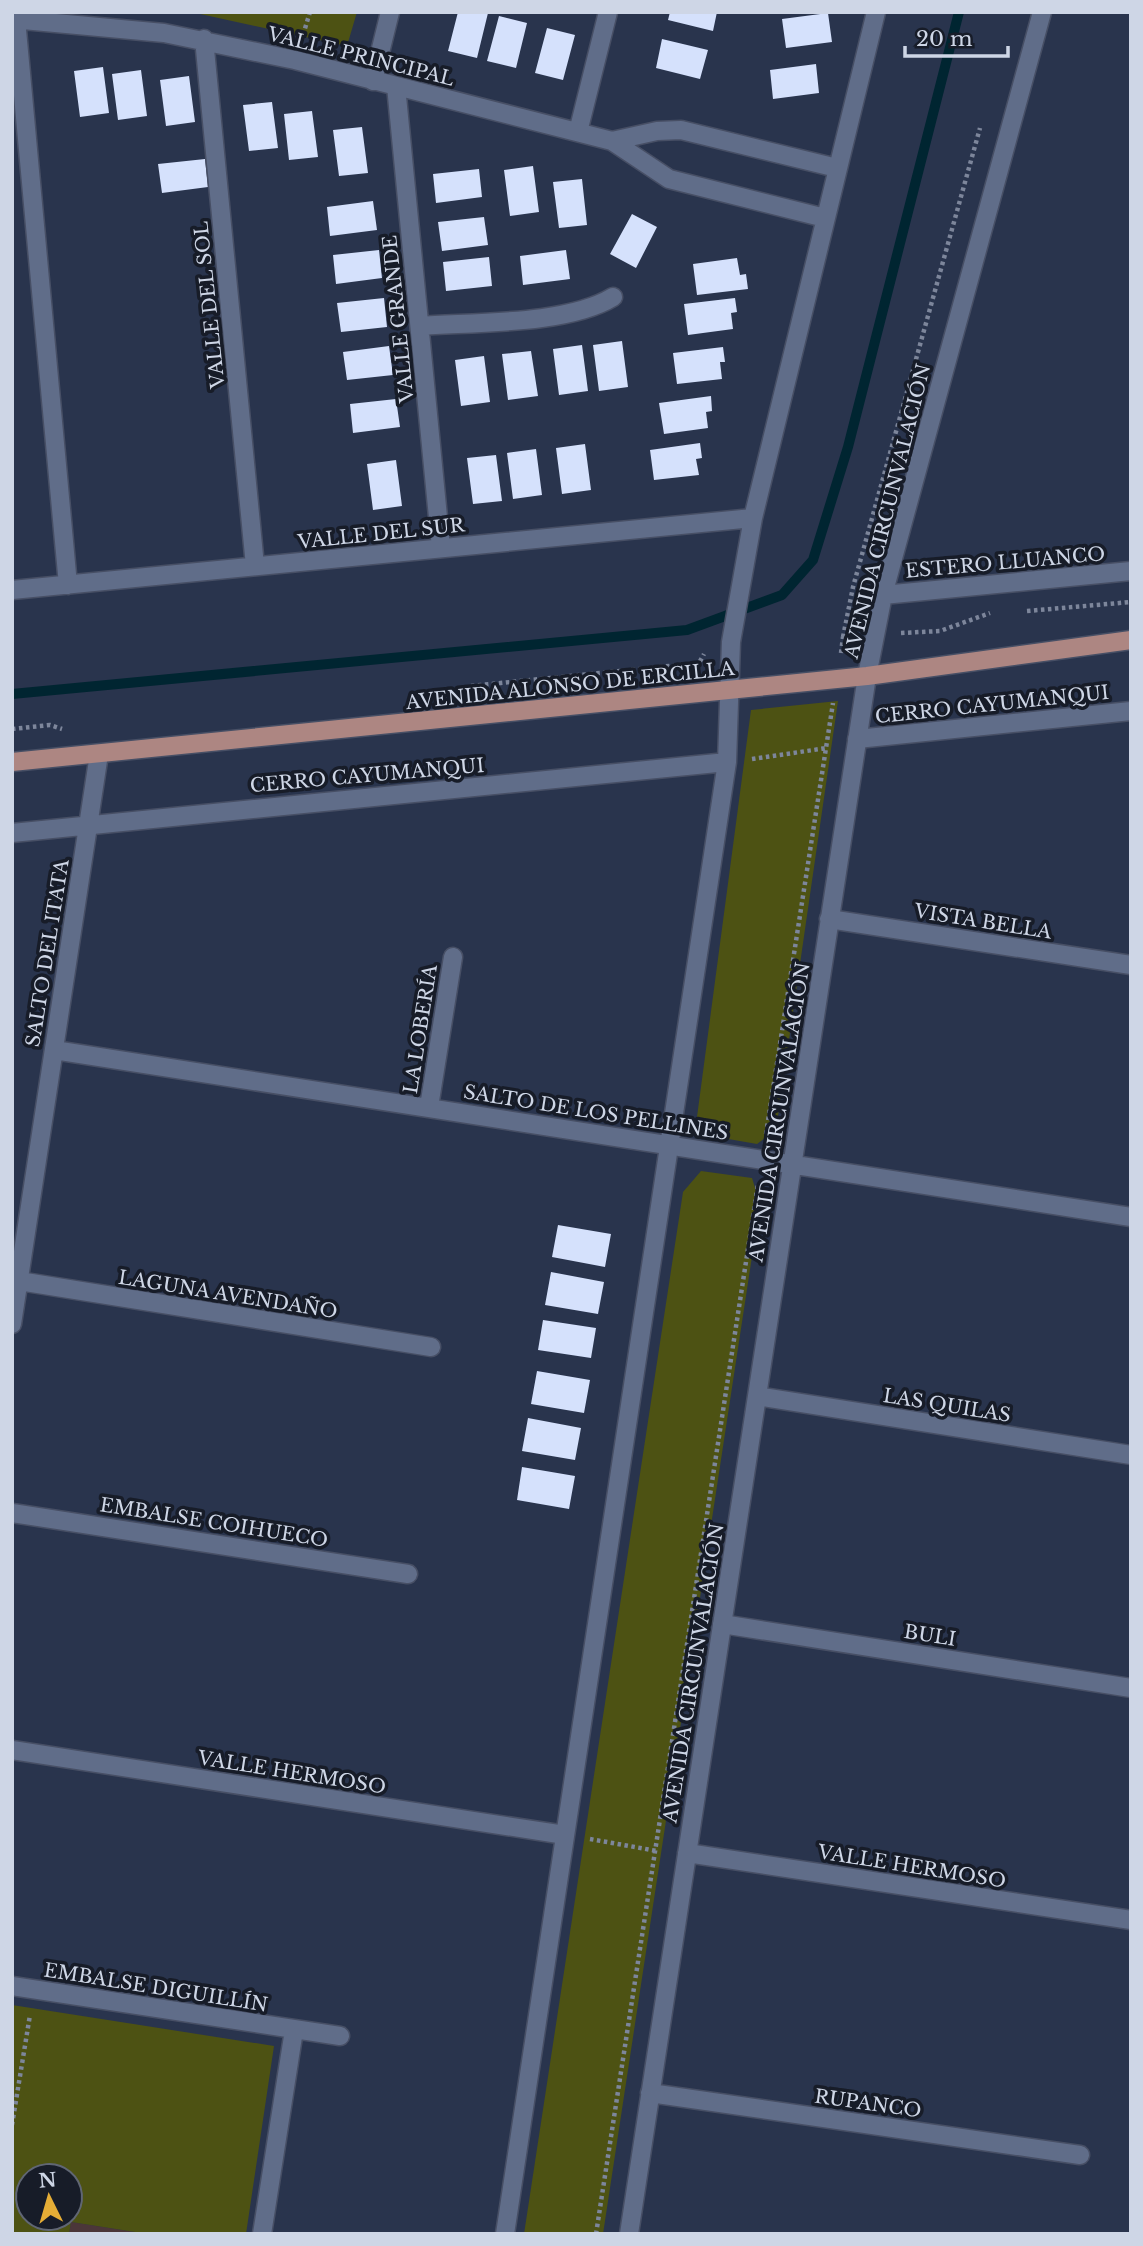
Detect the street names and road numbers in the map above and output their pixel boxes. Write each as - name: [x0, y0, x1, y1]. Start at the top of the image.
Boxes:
- street label: VALLE PRINCIPAL: [264, 22, 457, 91]
- street label: VALLE DEL SOL: [189, 220, 230, 391]
- street label: VALLE GRANDE: [378, 234, 419, 405]
- street label: AVENIDA CIRCUNVALACIÓN: [839, 361, 935, 662]
- street label: VALLE DEL SUR: [296, 513, 467, 554]
- street label: ESTERO LLUANCO: [904, 542, 1106, 583]
- street label: AVENIDA ALONSO DE ERCILLA: [404, 657, 736, 714]
- street label: CERRO CAYUMANQUI: [874, 681, 1110, 728]
- street label: CERRO CAYUMANQUI: [249, 754, 485, 797]
- street label: SALTO DEL ITATA: [21, 857, 74, 1048]
- street label: VISTA BELLA: [912, 899, 1054, 944]
- street label: AVENIDA CIRCUNVALACIÓN: [744, 961, 815, 1265]
- street label: LA LOBERÍA: [399, 963, 442, 1095]
- street label: SALTO DE LOS PELLINES: [462, 1080, 730, 1145]
- street label: LAGUNA AVENDAÑO: [117, 1265, 339, 1323]
- street label: LAS QUILAS: [881, 1384, 1012, 1427]
- street label: EMBALSE COIHUECO: [98, 1493, 330, 1552]
- street label: AVENIDA CIRCUNVALACIÓN: [658, 1522, 729, 1826]
- street label: BULI: [902, 1620, 958, 1651]
- street label: VALLE HERMOSO: [195, 1746, 388, 1799]
- street label: VALLE HERMOSO: [815, 1840, 1008, 1893]
- street label: EMBALSE DIGUILLÍN: [42, 1958, 270, 2017]
- street label: RUPANCO: [813, 2085, 923, 2122]

